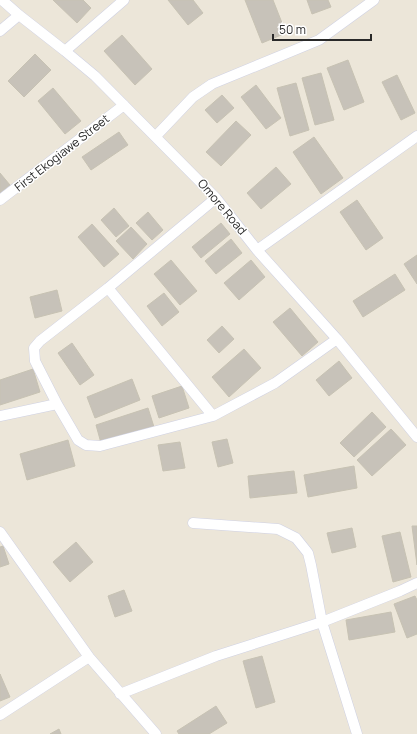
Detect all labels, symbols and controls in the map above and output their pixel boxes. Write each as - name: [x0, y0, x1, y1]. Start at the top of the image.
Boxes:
- scale bar: [273, 16, 371, 42]
- text: 50 m: [279, 21, 306, 38]
- street label: First Ekogiawe Street: [11, 110, 113, 195]
- street label: Omore Road: [194, 175, 251, 238]

